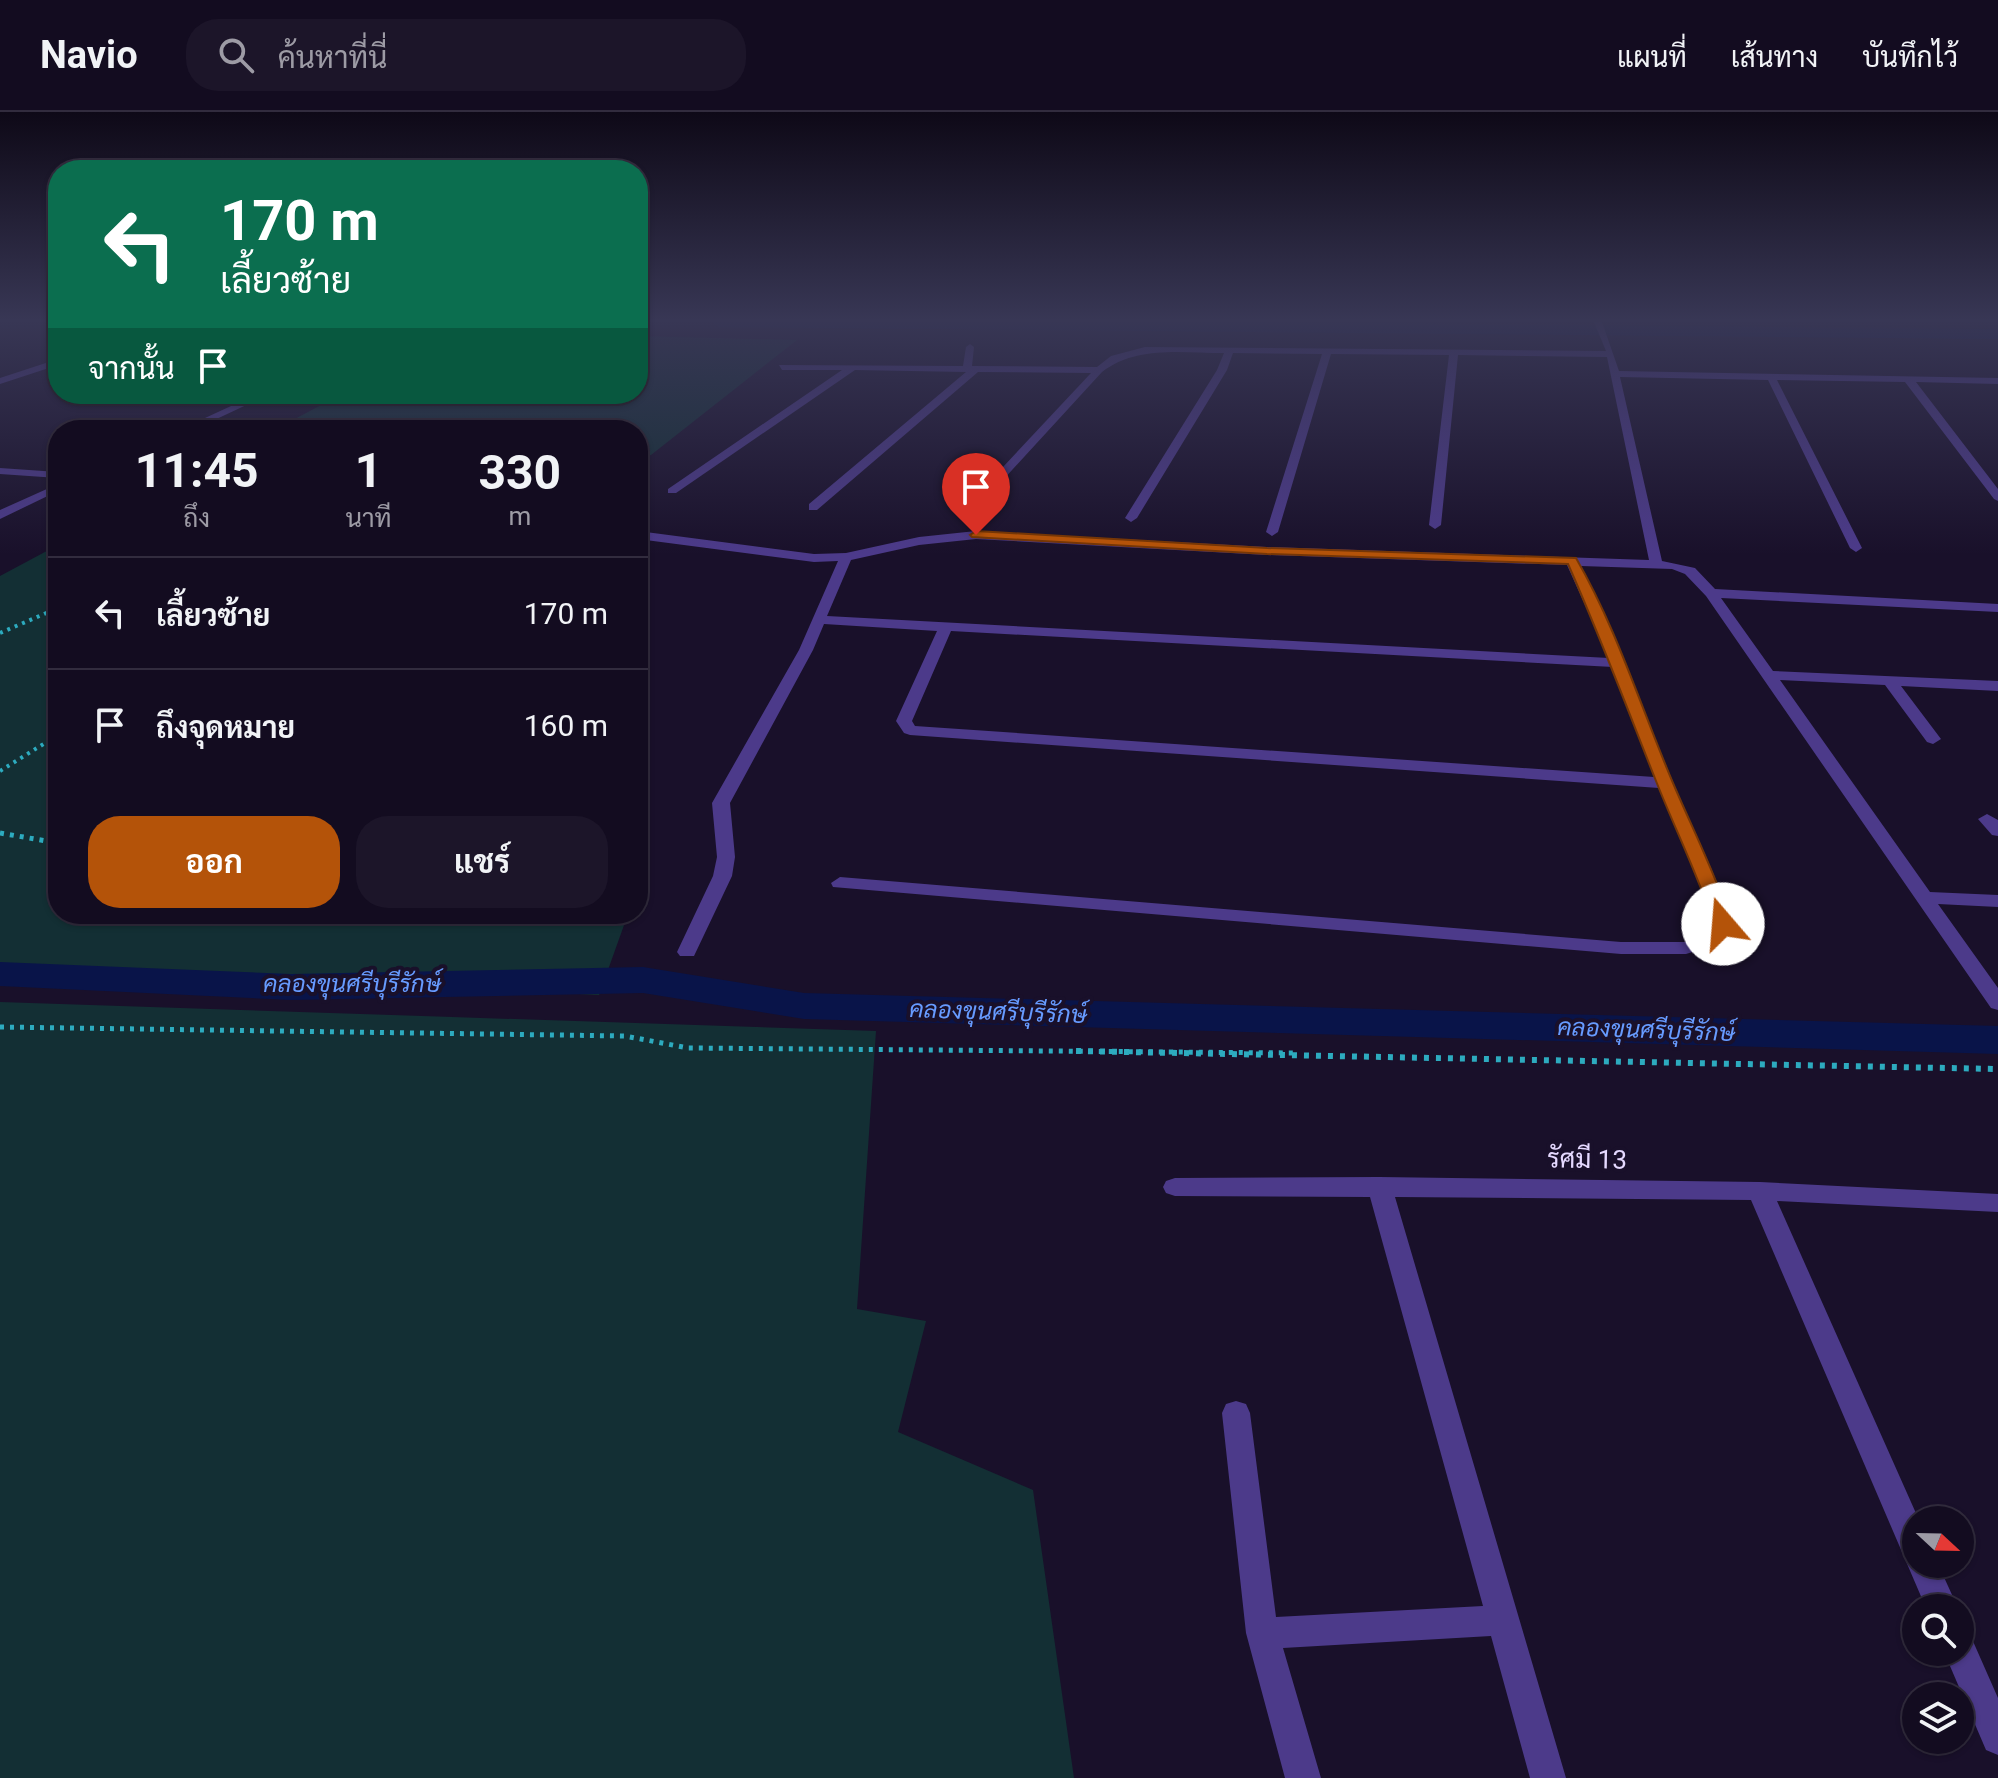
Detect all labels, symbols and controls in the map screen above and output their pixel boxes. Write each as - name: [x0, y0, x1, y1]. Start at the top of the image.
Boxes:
- search box: [186, 19, 746, 91]
- text: Navio: [40, 33, 138, 77]
- icon: search: [214, 33, 258, 77]
- text: ค้นหาที่นี่: [278, 40, 387, 75]
- text: แผนที่: [1617, 41, 1687, 74]
- text: เส้นทาง: [1731, 41, 1818, 74]
- text: บันทึกไว้: [1862, 41, 1958, 74]
- text: 170 m: [220, 188, 379, 254]
- icon: left: [88, 192, 192, 296]
- text: เลี้ยวซ้าย: [220, 260, 351, 302]
- icon: arrive: [191, 344, 235, 388]
- text: จากนั้น: [88, 351, 175, 386]
- text: 11:45: [135, 442, 259, 499]
- text: 1: [355, 442, 382, 499]
- text: 330: [478, 444, 561, 501]
- pin: [942, 453, 1010, 535]
- icon: arrive: [954, 465, 998, 509]
- text: m: [508, 501, 531, 531]
- text: ถึง: [183, 503, 210, 533]
- text: นาที: [345, 503, 392, 533]
- icon: left: [88, 591, 132, 635]
- text: 170 m: [524, 596, 608, 631]
- text: เลี้ยวซ้าย: [156, 598, 270, 633]
- icon: arrive: [88, 703, 132, 747]
- text: 160 m: [524, 708, 608, 743]
- text: ถึงจุดหมาย: [156, 710, 295, 745]
- button: ออก: [88, 816, 340, 908]
- button: แชร์: [356, 816, 608, 908]
- position arrow: [1681, 882, 1765, 966]
- water label: คลองขุนศรีบุรีรักษ์: [263, 968, 444, 1000]
- water label: คลองขุนศรีบุรีรักษ์: [909, 993, 1090, 1031]
- water label: คลองขุนศรีบุรีรักษ์: [1557, 1011, 1738, 1049]
- street label: รัศมี 13: [1547, 1142, 1627, 1175]
- north arrow: [1902, 1506, 1974, 1578]
- map controls: [1902, 1506, 1974, 1754]
- button: search: [1902, 1594, 1974, 1666]
- button: layers: [1902, 1682, 1974, 1754]

